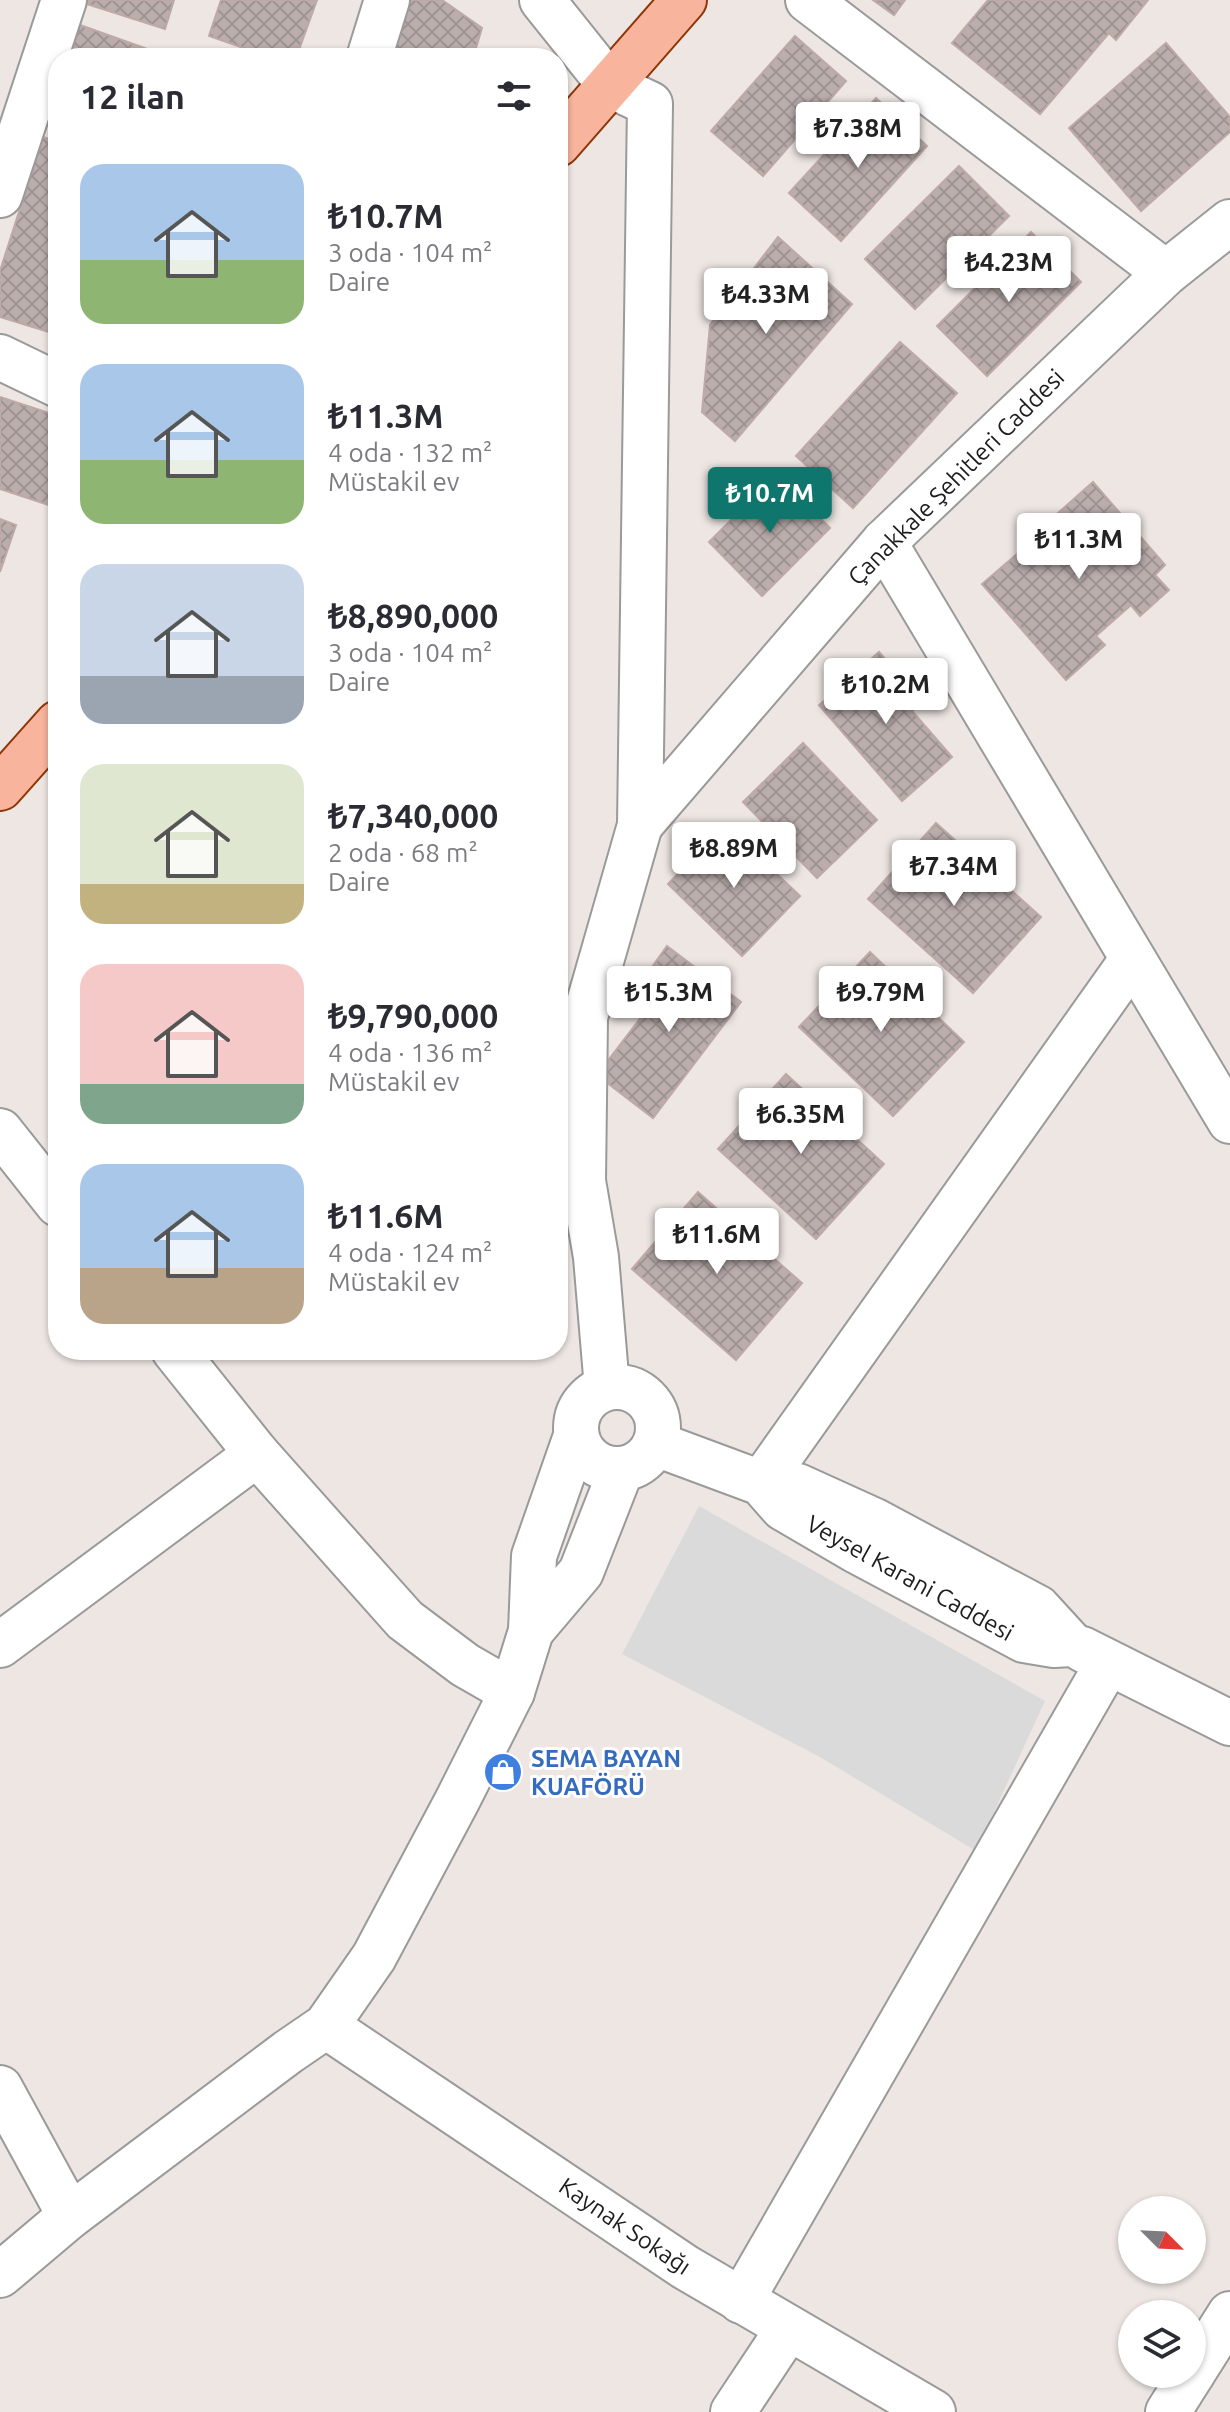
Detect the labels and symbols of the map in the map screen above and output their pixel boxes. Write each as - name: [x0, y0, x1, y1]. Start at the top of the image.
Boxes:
- pin: ₺7.38M: [793, 102, 923, 170]
- pin: ₺4.23M: [944, 236, 1074, 304]
- pin: ₺4.33M: [701, 268, 831, 336]
- street label: Çanakkale Şehitleri Caddesi: [842, 363, 1070, 591]
- pin: ₺10.7M: [705, 467, 835, 535]
- pin: ₺11.3M: [1014, 513, 1144, 581]
- pin: ₺10.2M: [821, 658, 951, 726]
- pin: ₺8.89M: [669, 822, 799, 890]
- pin: ₺7.34M: [889, 840, 1019, 908]
- pin: ₺15.3M: [604, 966, 734, 1034]
- pin: ₺9.79M: [816, 966, 946, 1034]
- pin: ₺6.35M: [736, 1088, 866, 1156]
- pin: ₺11.6M: [652, 1208, 782, 1276]
- street label: Veysel Karani Caddesi: [802, 1510, 1018, 1646]
- place label: SEMA BAYAN KUAFÖRÜ: [531, 1745, 681, 1800]
- shop icon: SEMA BAYAN KUAFÖRÜ: [482, 1751, 524, 1793]
- street label: Kaynak Sokağı: [554, 2172, 696, 2280]
- north arrow: [1118, 2196, 1206, 2284]

